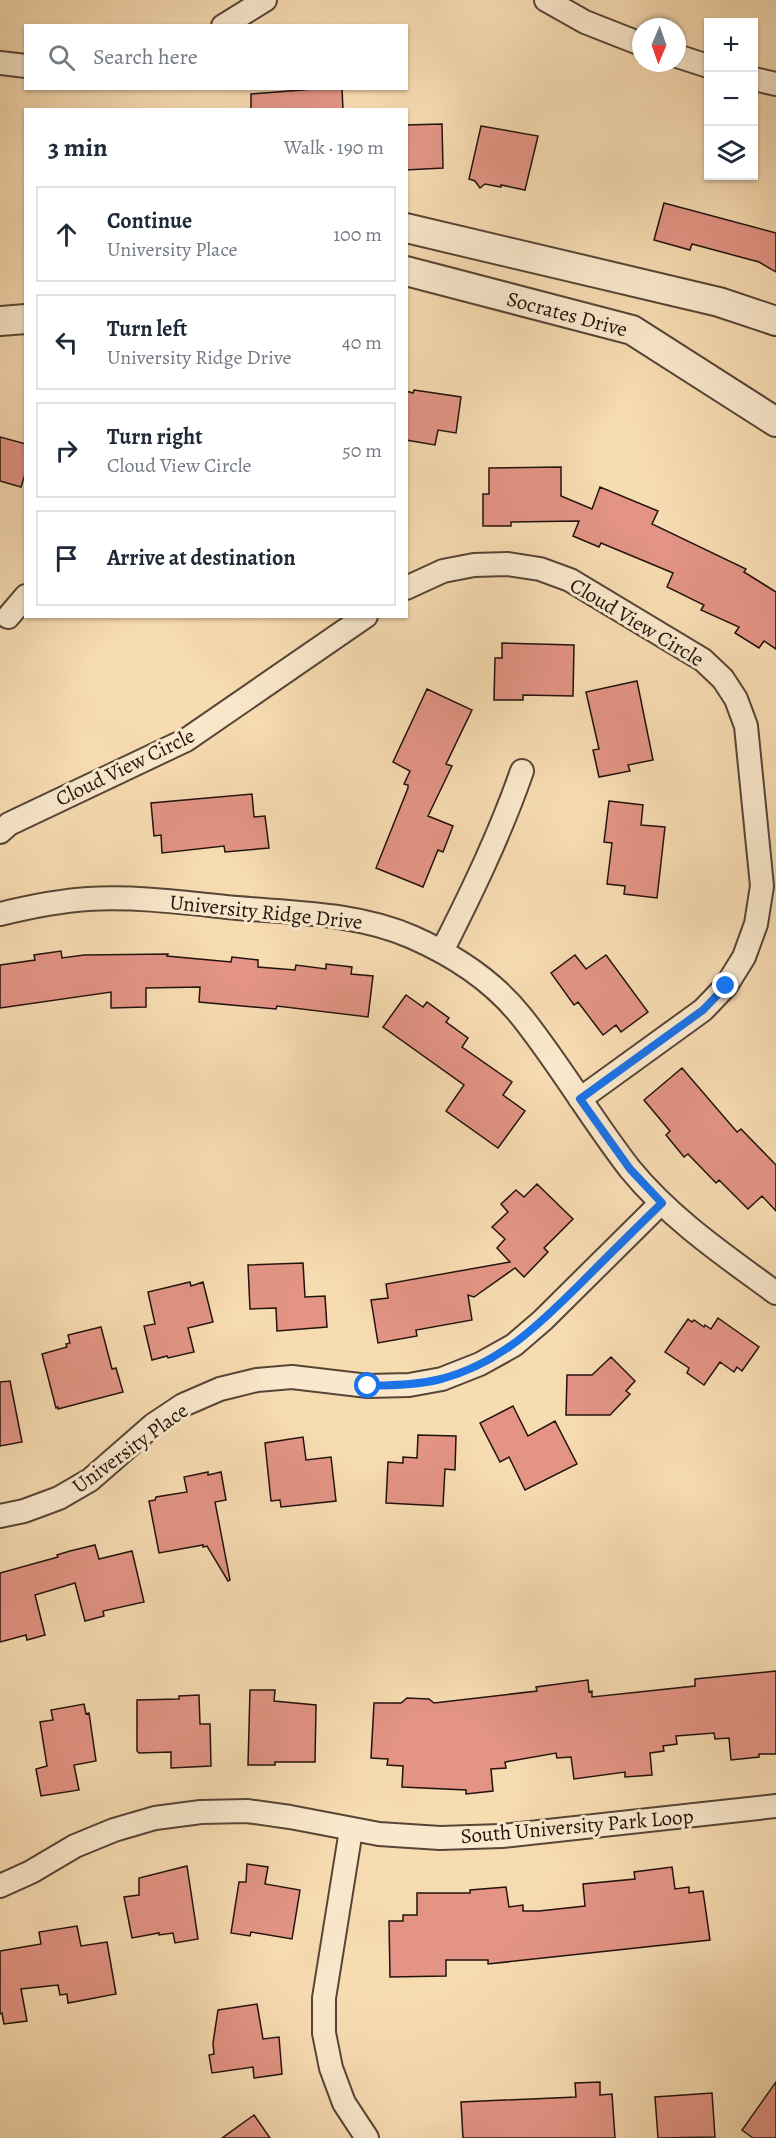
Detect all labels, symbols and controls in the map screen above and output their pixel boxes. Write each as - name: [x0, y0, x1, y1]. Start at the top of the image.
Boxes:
- north arrow: [632, 18, 686, 72]
- map controls: [704, 18, 758, 180]
- button: +: [704, 18, 758, 72]
- search box: [24, 24, 408, 90]
- icon: search: [45, 41, 78, 74]
- text: Search here: [93, 42, 198, 72]
- button: −: [704, 72, 758, 126]
- button: layers: [704, 126, 758, 180]
- text: 3 min: [48, 130, 108, 165]
- text: Walk · 190 m: [284, 134, 384, 161]
- text: Continue: [107, 206, 192, 236]
- icon: ahead: [50, 218, 83, 251]
- text: 100 m: [333, 221, 382, 248]
- text: University Place: [107, 236, 238, 263]
- street label: Socrates Drive: [504, 284, 630, 344]
- text: Turn left: [107, 314, 187, 344]
- icon: left: [50, 326, 83, 359]
- text: 40 m: [342, 329, 382, 356]
- text: University Ridge Drive: [107, 344, 291, 371]
- text: Turn right: [107, 422, 203, 452]
- icon: right: [50, 434, 83, 467]
- text: 50 m: [342, 437, 382, 464]
- text: Cloud View Circle: [107, 452, 251, 479]
- icon: arrive: [50, 542, 83, 575]
- text: Arrive at destination: [107, 543, 296, 573]
- street label: Cloud View Circle: [565, 571, 709, 673]
- street label: Cloud View Circle: [51, 721, 199, 813]
- street label: University Ridge Drive: [168, 888, 364, 936]
- route end: [712, 972, 738, 998]
- route start: [354, 1372, 380, 1398]
- street label: University Place: [66, 1396, 194, 1500]
- street label: South University Park Loop: [459, 1802, 695, 1850]

